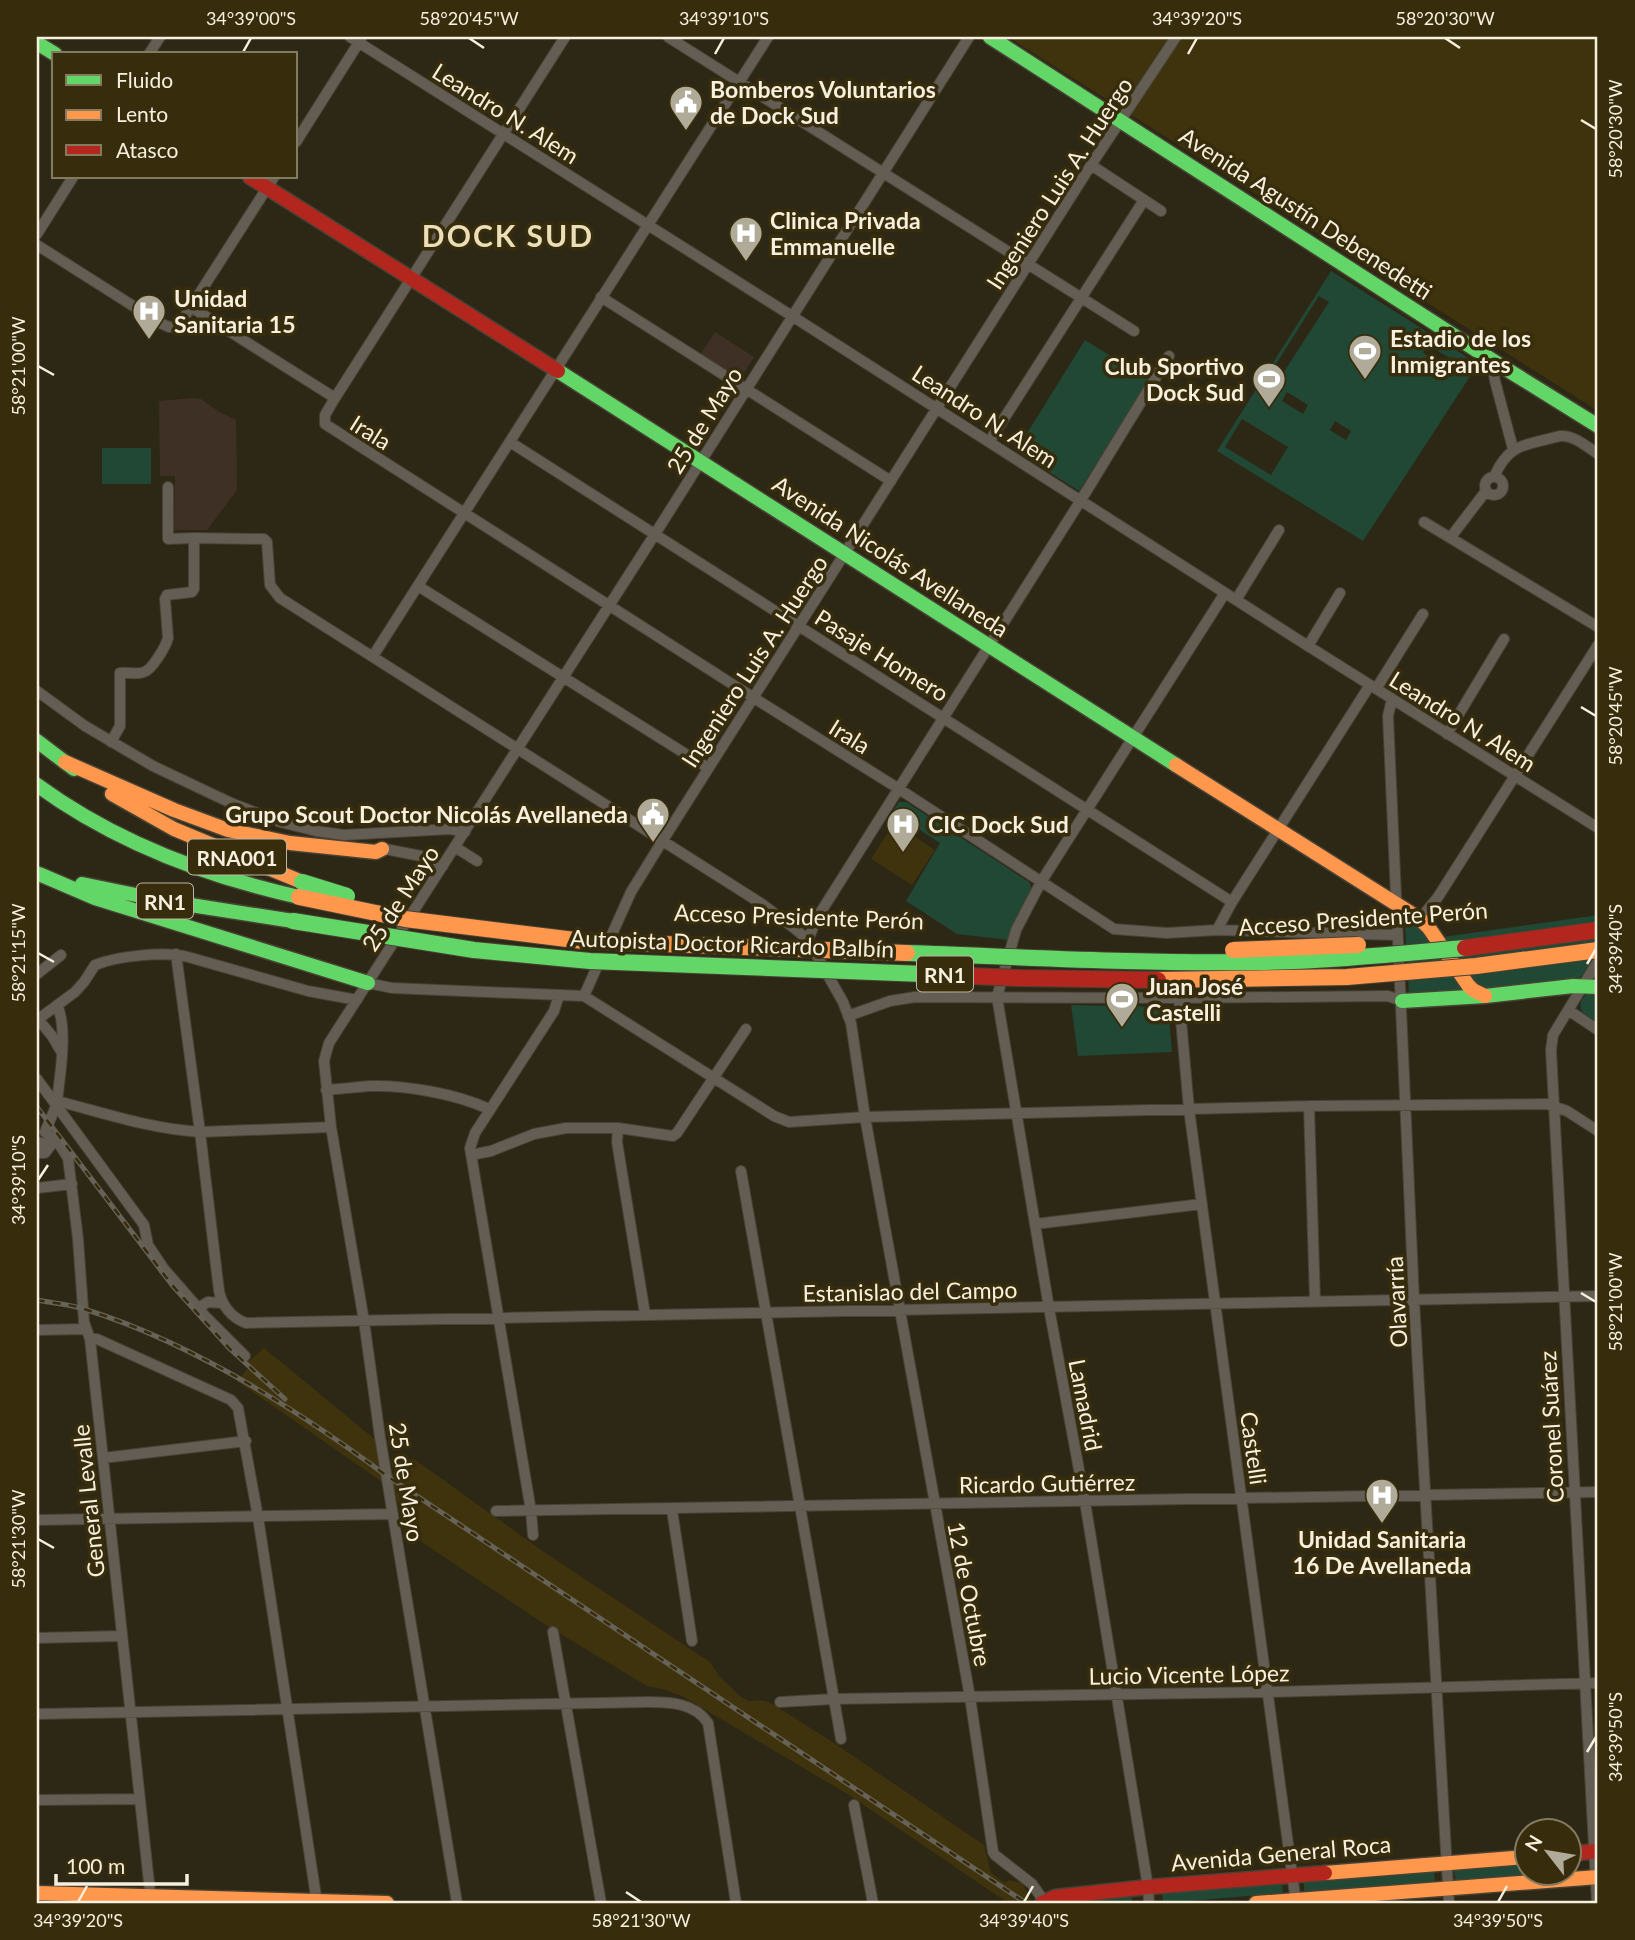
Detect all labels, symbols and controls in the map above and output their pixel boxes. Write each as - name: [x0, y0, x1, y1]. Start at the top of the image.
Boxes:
- text: 34°39'00"S: [206, 7, 296, 29]
- text: 58°20'45"W: [419, 7, 519, 29]
- text: 34°39'10"S: [679, 7, 769, 29]
- text: 34°39'20"S: [1152, 7, 1242, 29]
- text: 58°20'30"W: [1395, 7, 1495, 29]
- legend: [52, 52, 298, 178]
- street label: Leandro N. Alem: [428, 57, 584, 169]
- text: Fluido: [116, 67, 173, 92]
- street label: Ingeniero Luis A. Huergo: [980, 72, 1138, 294]
- place label: Bomberos Voluntarios de Dock Sud: [710, 75, 936, 129]
- text: 58°20'30"W: [1604, 79, 1626, 179]
- public building icon: Bomberos Voluntarios de Dock Sud: [667, 83, 705, 132]
- text: Lento: [116, 101, 168, 126]
- street label: Avenida Agustín Debenedetti: [1175, 121, 1437, 305]
- text: Atasco: [116, 137, 178, 162]
- place label: Clinica Privada Emmanuelle: [770, 206, 921, 260]
- hospital icon: Clinica Privada Emmanuelle: [727, 214, 765, 263]
- district label: DOCK SUD: [422, 217, 594, 253]
- place label: Unidad Sanitaria 15: [174, 284, 296, 338]
- hospital icon: Unidad Sanitaria 15: [130, 292, 168, 341]
- text: 58°21'00"W: [7, 316, 29, 416]
- place label: Estadio de los Inmigrantes: [1390, 324, 1531, 378]
- sports icon: Estadio de los Inmigrantes: [1346, 332, 1384, 381]
- place label: Club Sportivo Dock Sud: [1104, 352, 1244, 406]
- street label: Leandro N. Alem: [907, 359, 1063, 473]
- sports icon: Club Sportivo Dock Sud: [1250, 360, 1288, 409]
- street label: 25 de Mayo: [660, 362, 748, 478]
- street label: Irala: [345, 409, 397, 455]
- street label: Avenida Nicolás Avellaneda: [768, 469, 1014, 643]
- street label: Ingeniero Luis A. Huergo: [675, 550, 833, 772]
- street label: Pasaje Homero: [810, 603, 954, 707]
- street label: Leandro N. Alem: [1385, 665, 1541, 777]
- text: 58°20'45"W: [1604, 666, 1626, 766]
- street label: Irala: [824, 713, 876, 759]
- public building icon: Grupo Scout Doctor Nicolás Avellaneda: [634, 795, 672, 844]
- place label: Grupo Scout Doctor Nicolás Avellaneda: [225, 800, 628, 828]
- hospital icon: CIC Dock Sud: [884, 805, 922, 854]
- place label: CIC Dock Sud: [928, 810, 1069, 838]
- road number: RNA001: [188, 840, 286, 874]
- street label: 25 de Mayo: [356, 840, 444, 956]
- road number: RN1: [137, 884, 193, 918]
- street label: Acceso Presidente Perón: [1237, 895, 1489, 941]
- street label: Acceso Presidente Perón: [674, 898, 924, 934]
- text: 58°21'15"W: [7, 903, 29, 1003]
- text: 34°39'40"S: [1604, 904, 1626, 994]
- street label: Autopista Doctor Ricardo Balbín: [569, 923, 895, 963]
- road number: RN1: [917, 956, 973, 992]
- place label: Juan José Castelli: [1146, 972, 1243, 1026]
- sports icon: Juan José Castelli: [1103, 980, 1141, 1029]
- text: 34°39'10"S: [7, 1135, 29, 1225]
- text: 58°21'00"W: [1604, 1252, 1626, 1352]
- street label: Olavarría: [1380, 1256, 1412, 1348]
- street label: Estanislao del Campo: [802, 1275, 1018, 1307]
- street label: Coronel Suárez: [1533, 1350, 1569, 1504]
- street label: Lamadrid: [1063, 1357, 1109, 1453]
- street label: Castelli: [1235, 1410, 1273, 1486]
- street label: 25 de Mayo: [384, 1420, 430, 1544]
- street label: General Levalle: [66, 1423, 110, 1579]
- street label: Ricardo Gutiérrez: [959, 1467, 1135, 1499]
- hospital icon: Unidad Sanitaria 16 De Avellaneda: [1363, 1476, 1401, 1525]
- text: 58°21'30"W: [7, 1489, 29, 1589]
- street label: 12 de Octubre: [942, 1519, 998, 1669]
- place label: Unidad Sanitaria 16 De Avellaneda: [1293, 1525, 1471, 1579]
- street label: Lucio Vicente López: [1088, 1658, 1290, 1690]
- text: 34°39'50"S: [1604, 1692, 1626, 1782]
- north arrow: [1512, 1818, 1582, 1888]
- street label: Avenida General Roca: [1170, 1829, 1392, 1877]
- text: N: [1519, 1831, 1547, 1855]
- scale bar: [56, 1842, 187, 1886]
- text: 100 m: [66, 1853, 125, 1878]
- text: 34°39'20"S: [33, 1909, 123, 1931]
- text: 58°21'30"W: [591, 1909, 691, 1931]
- text: 34°39'40"S: [979, 1909, 1069, 1931]
- text: 34°39'50"S: [1453, 1909, 1543, 1931]

